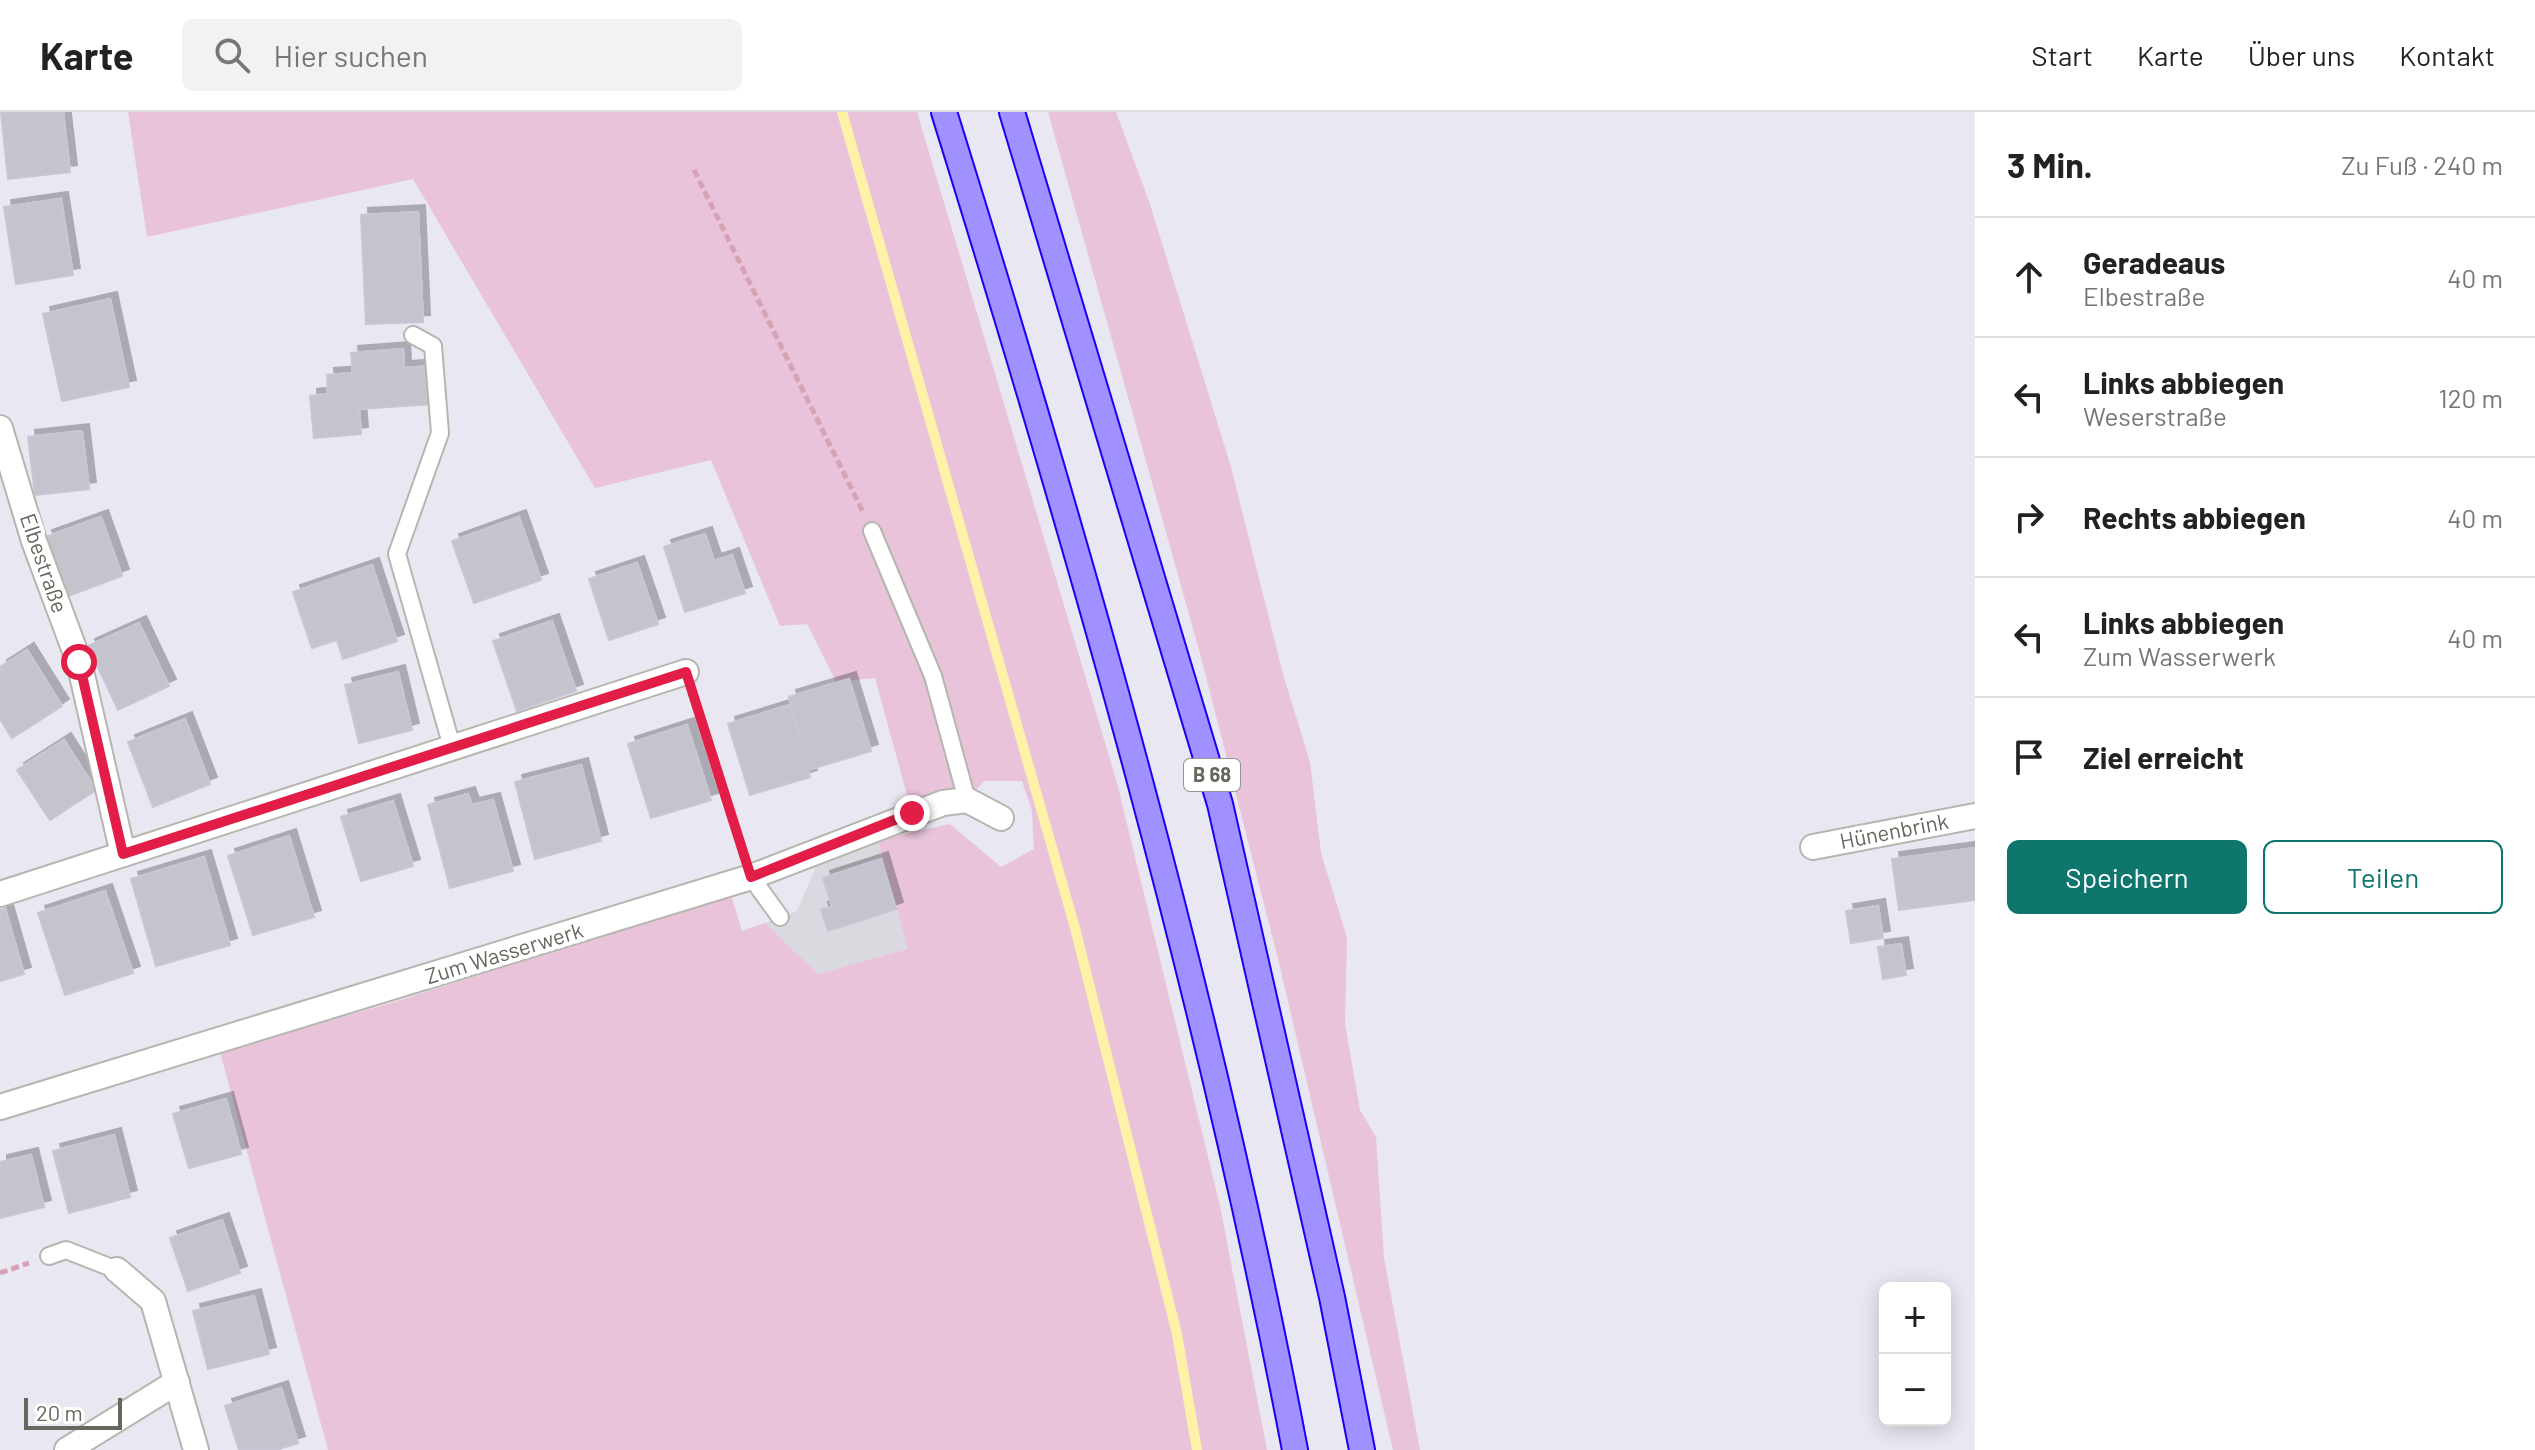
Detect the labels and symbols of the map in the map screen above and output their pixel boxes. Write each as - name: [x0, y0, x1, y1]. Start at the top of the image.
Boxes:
- street label: Elbestraße: [16, 509, 74, 616]
- route start: [61, 644, 97, 680]
- road number: B 68: [1184, 759, 1240, 791]
- route end: [894, 795, 930, 831]
- street label: Hünenbrink: [1837, 807, 1950, 853]
- street label: Zum Wasserwerk: [422, 916, 586, 988]
- scale bar: [24, 1394, 122, 1430]

